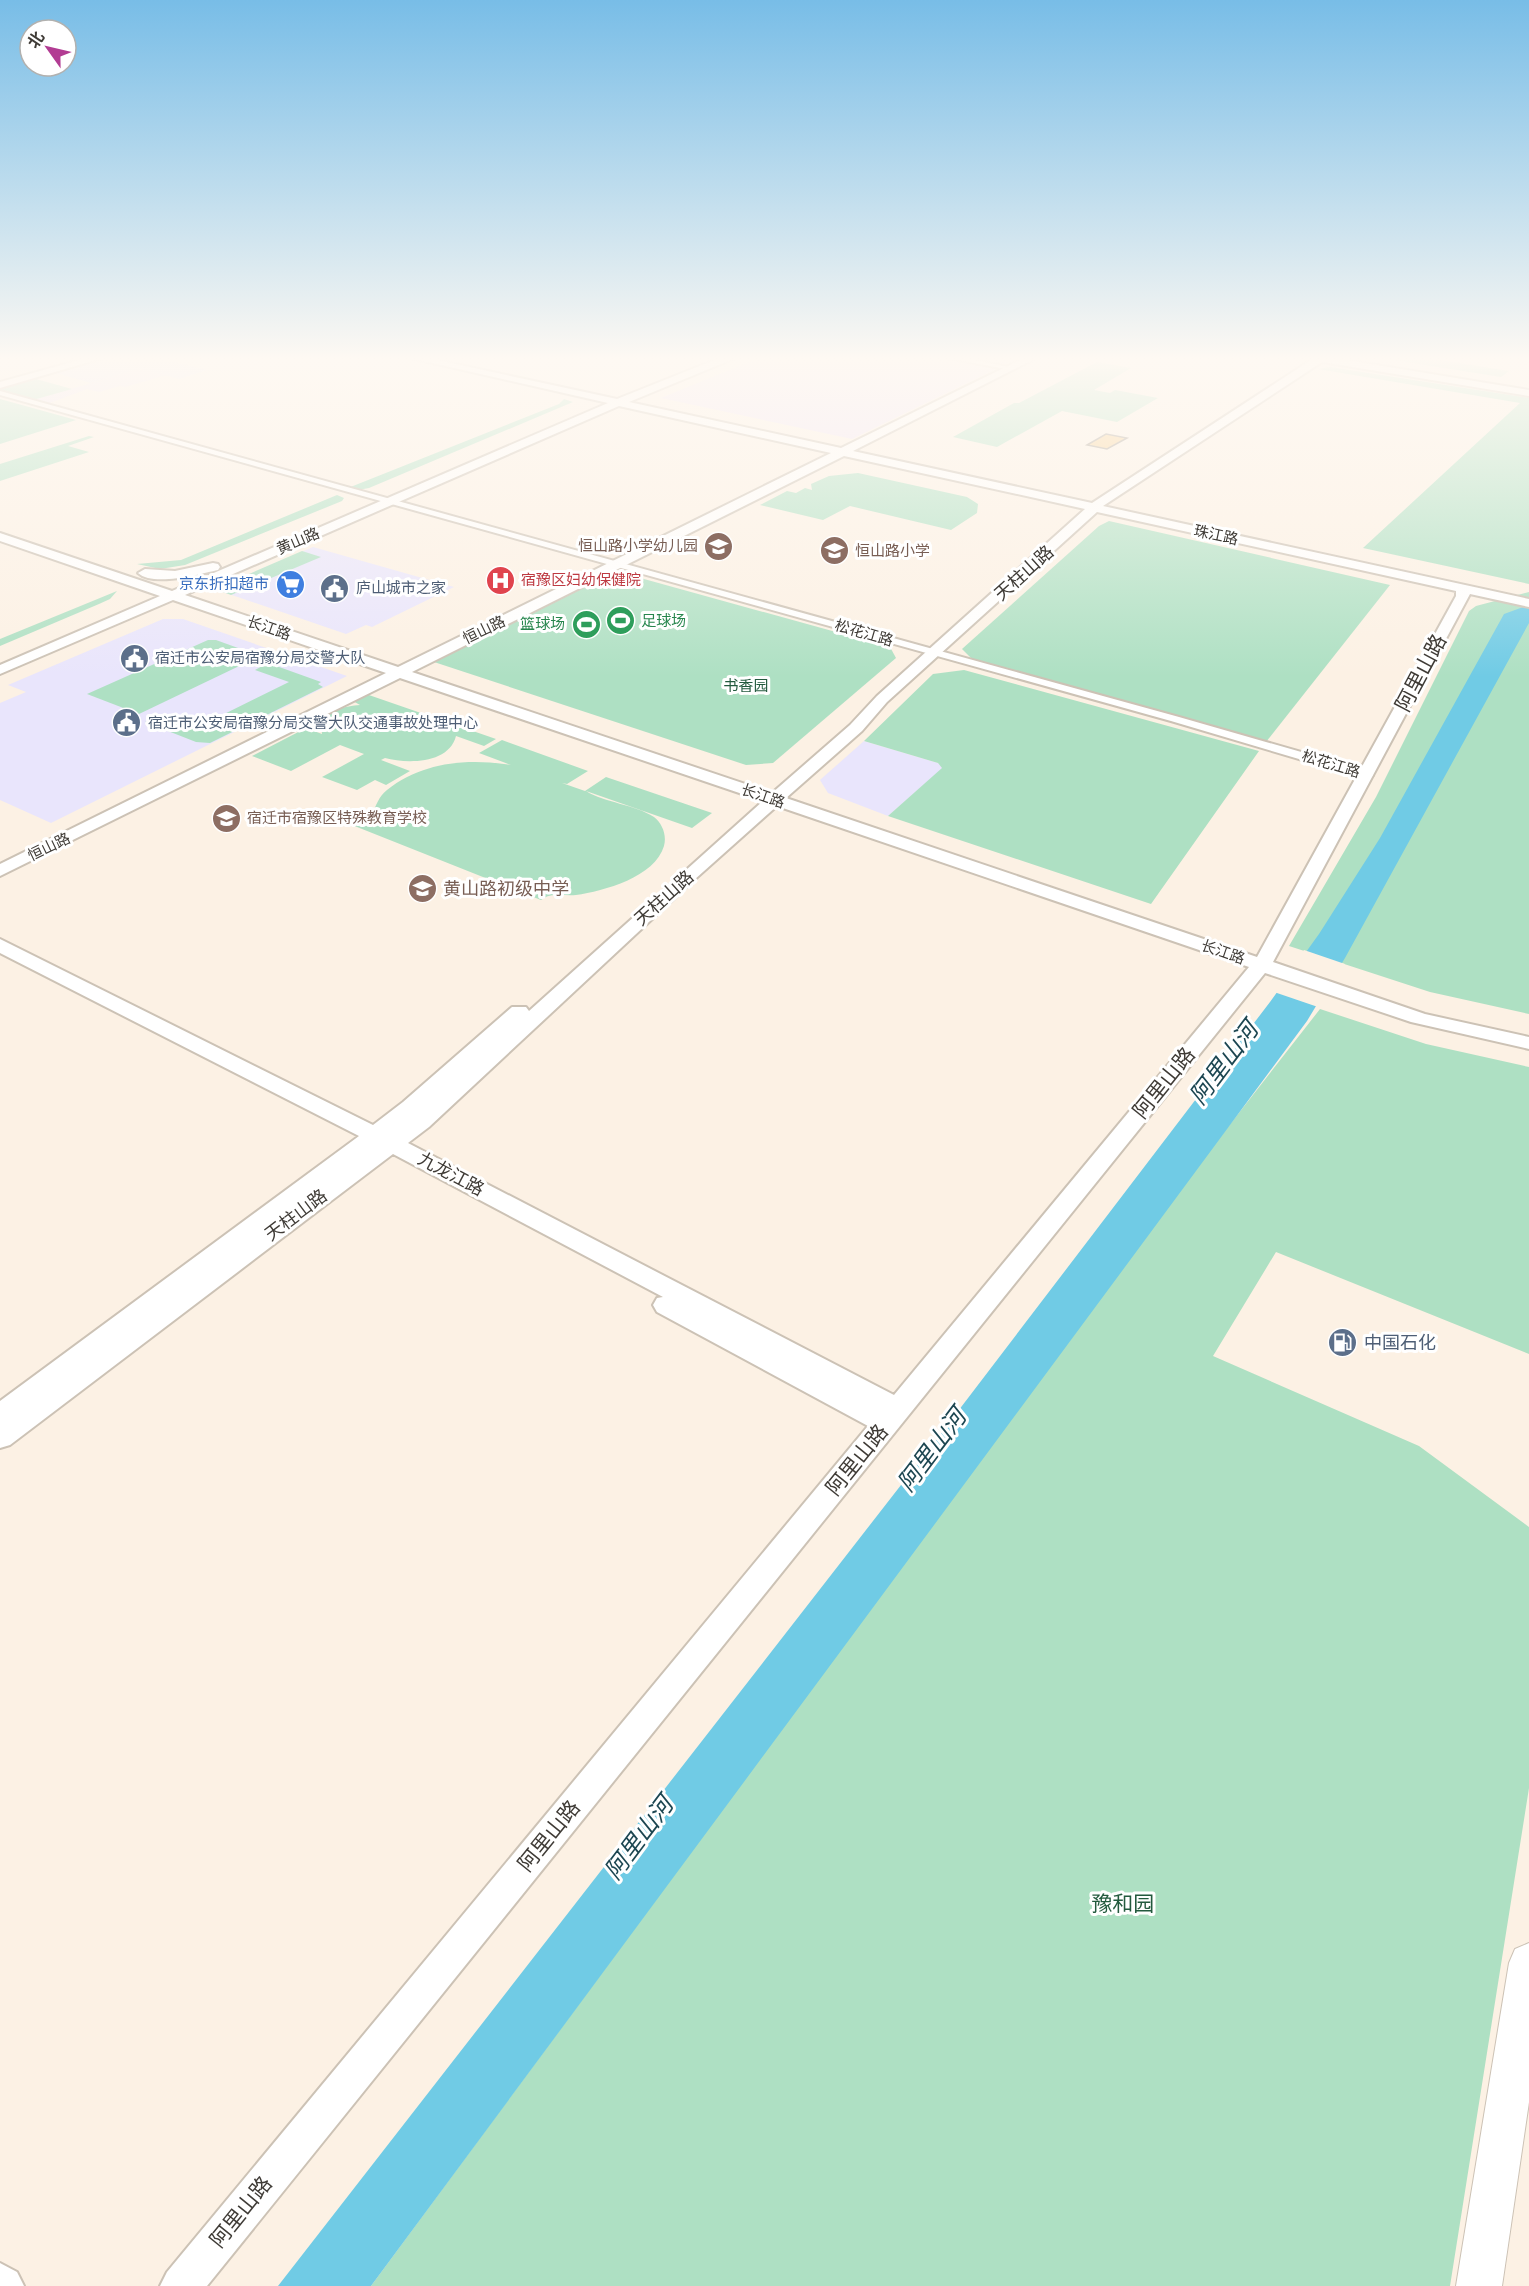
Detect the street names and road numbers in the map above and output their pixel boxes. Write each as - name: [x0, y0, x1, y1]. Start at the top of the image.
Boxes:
- street label: 珠江路: [1192, 520, 1240, 550]
- street label: 黄山路: [273, 522, 323, 560]
- street label: 天柱山路: [989, 539, 1059, 607]
- street label: 长江路: [244, 610, 294, 646]
- street label: 恒山路: [459, 610, 509, 650]
- street label: 松花江路: [832, 614, 896, 652]
- street label: 阿里山路: [1388, 629, 1454, 717]
- street label: 松花江路: [1299, 745, 1363, 783]
- street label: 长江路: [738, 778, 788, 814]
- street label: 恒山路: [24, 827, 74, 867]
- street label: 天柱山路: [629, 864, 699, 932]
- street label: 长江路: [1198, 934, 1248, 970]
- street label: 阿里山路: [1126, 1041, 1202, 1125]
- street label: 九龙江路: [413, 1146, 489, 1202]
- street label: 天柱山路: [259, 1183, 333, 1247]
- street label: 阿里山路: [819, 1418, 895, 1502]
- street label: 阿里山路: [511, 1794, 587, 1878]
- street label: 阿里山路: [203, 2170, 279, 2254]

